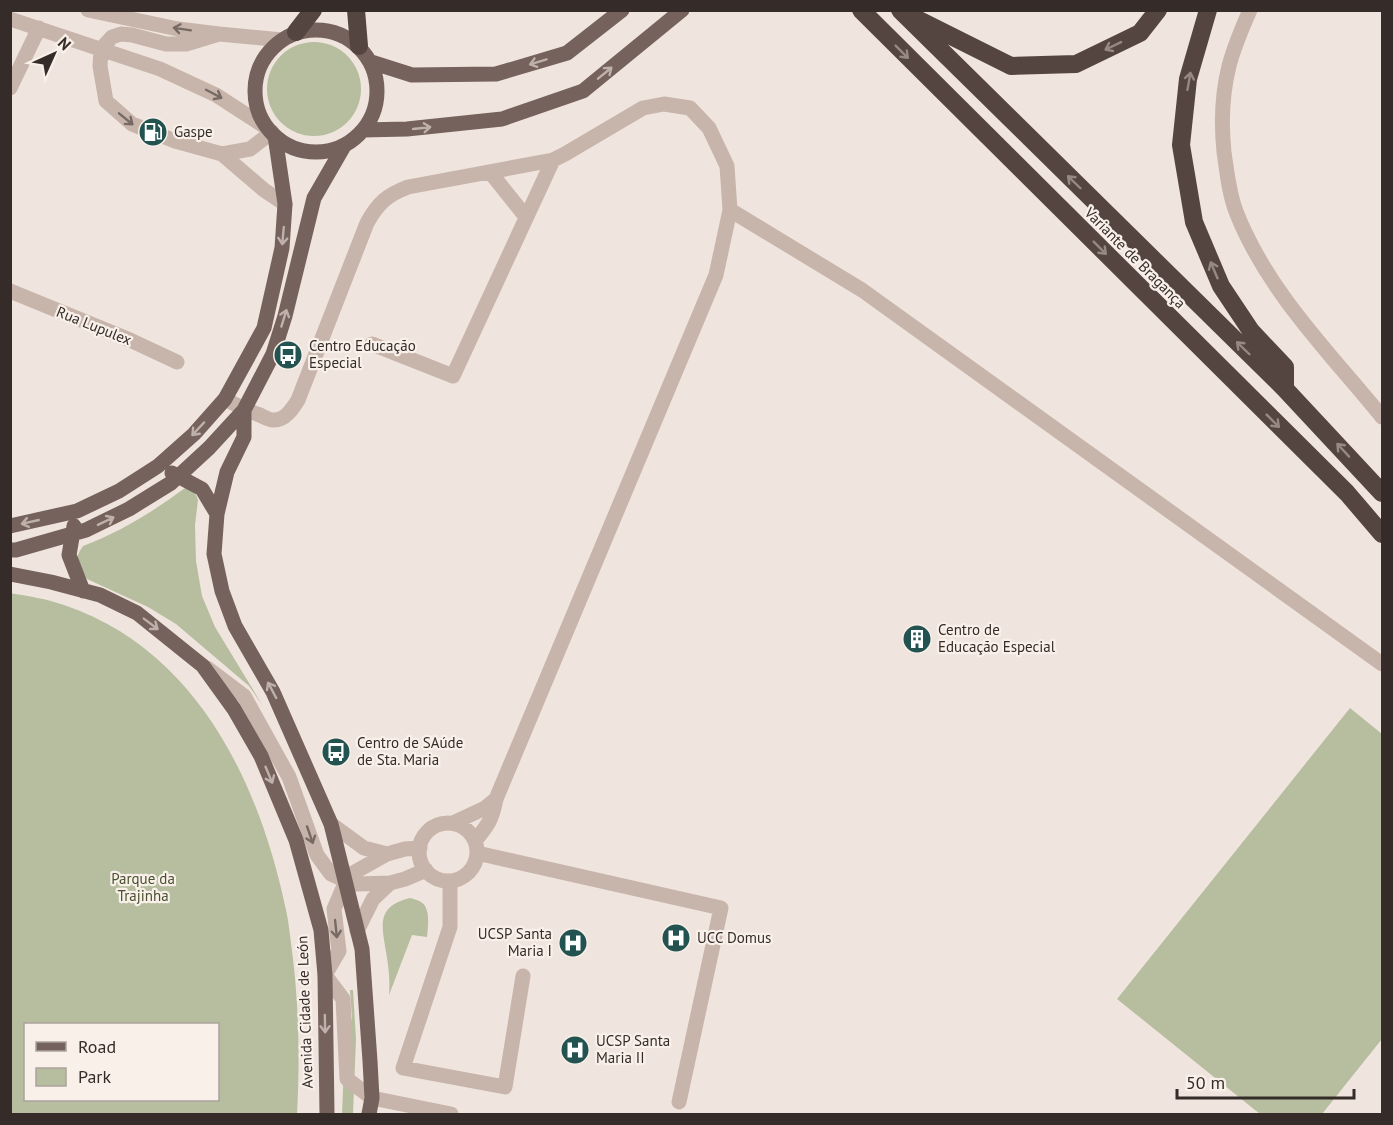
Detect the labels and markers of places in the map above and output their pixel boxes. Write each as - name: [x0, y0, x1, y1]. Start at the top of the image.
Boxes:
- fuel station icon: Gaspe: [137, 116, 169, 148]
- place label: Gaspe: [174, 122, 213, 141]
- place label: Centro Educação Especial: [309, 336, 416, 372]
- bus stop icon: Centro Educação Especial: [272, 339, 304, 371]
- place label: Centro de Educação Especial: [938, 620, 1056, 656]
- building icon: Centro de Educação Especial: [901, 623, 933, 655]
- place label: Centro de SAúde de Sta. Maria: [357, 733, 463, 769]
- bus stop icon: Centro de SAúde de Sta. Maria: [320, 736, 352, 768]
- hospital icon: UCC Domus: [660, 922, 692, 954]
- place label: UCSP Santa Maria I: [478, 924, 552, 960]
- hospital icon: UCSP Santa Maria I: [557, 927, 589, 959]
- place label: UCC Domus: [697, 928, 771, 947]
- place label: UCSP Santa Maria II: [596, 1031, 670, 1067]
- hospital icon: UCSP Santa Maria II: [559, 1034, 591, 1066]

